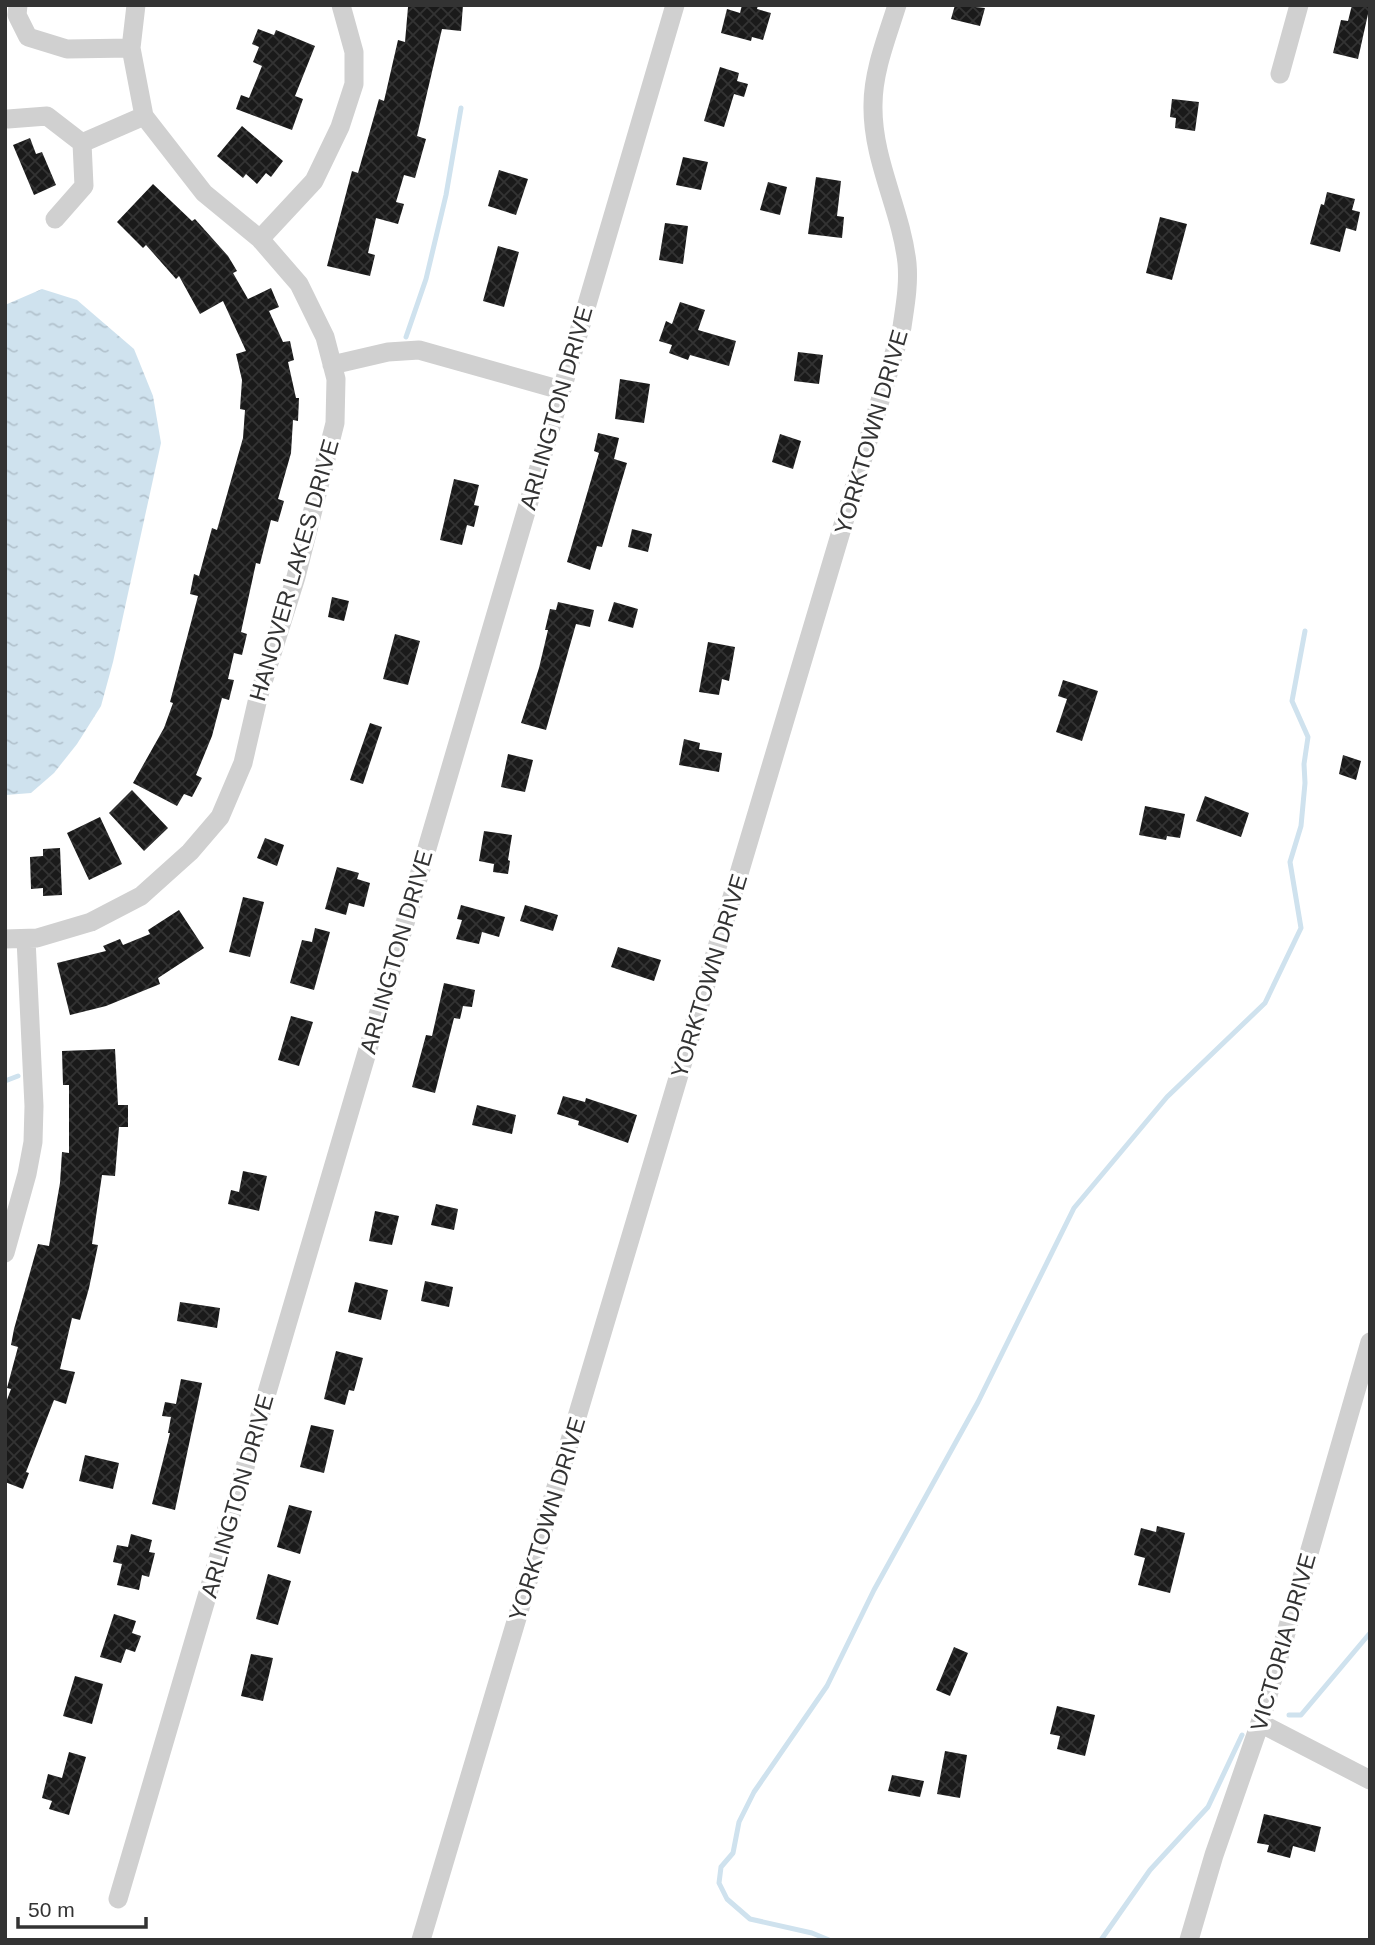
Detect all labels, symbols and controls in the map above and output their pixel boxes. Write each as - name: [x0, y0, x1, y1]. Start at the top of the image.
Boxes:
- street label: ARLINGTON DRIVE: [514, 303, 598, 513]
- street label: YORKTOWN DRIVE: [829, 327, 913, 537]
- street label: HANOVER LAKES DRIVE: [244, 436, 344, 704]
- street label: ARLINGTON DRIVE: [354, 847, 438, 1057]
- street label: YORKTOWN DRIVE: [666, 871, 752, 1081]
- street label: ARLINGTON DRIVE: [195, 1391, 279, 1601]
- street label: YORKTOWN DRIVE: [504, 1414, 590, 1624]
- street label: VICTORIA DRIVE: [1245, 1550, 1321, 1734]
- scale bar: [18, 1885, 145, 1929]
- text: 50 m: [28, 1898, 75, 1921]

